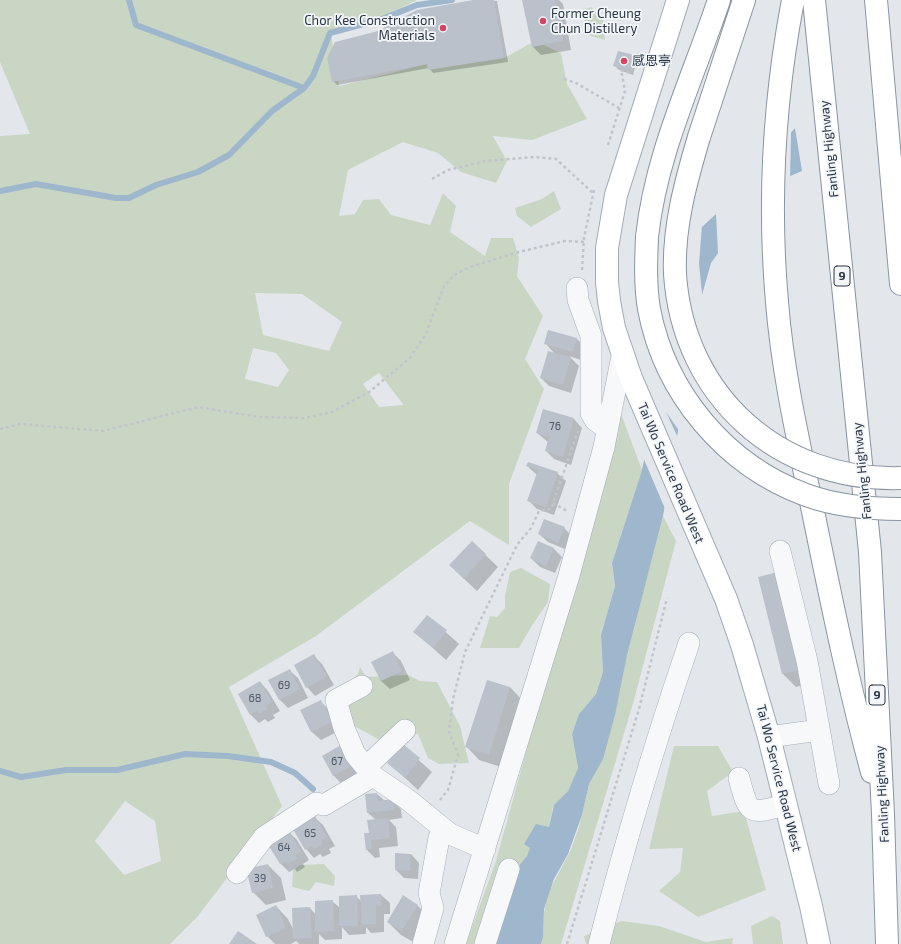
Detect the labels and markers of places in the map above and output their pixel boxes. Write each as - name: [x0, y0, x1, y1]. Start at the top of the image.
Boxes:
- place label: Former Cheung Chun Distillery: [551, 6, 641, 37]
- place label: Chor Kee Construction Materials: [304, 13, 435, 44]
- marker: Former Cheung Chun Distillery: [538, 16, 548, 26]
- marker: Chor Kee Construction Materials: [438, 23, 448, 33]
- place label: 感恩亭: [632, 53, 671, 69]
- marker: 感恩亭: [619, 56, 629, 66]

